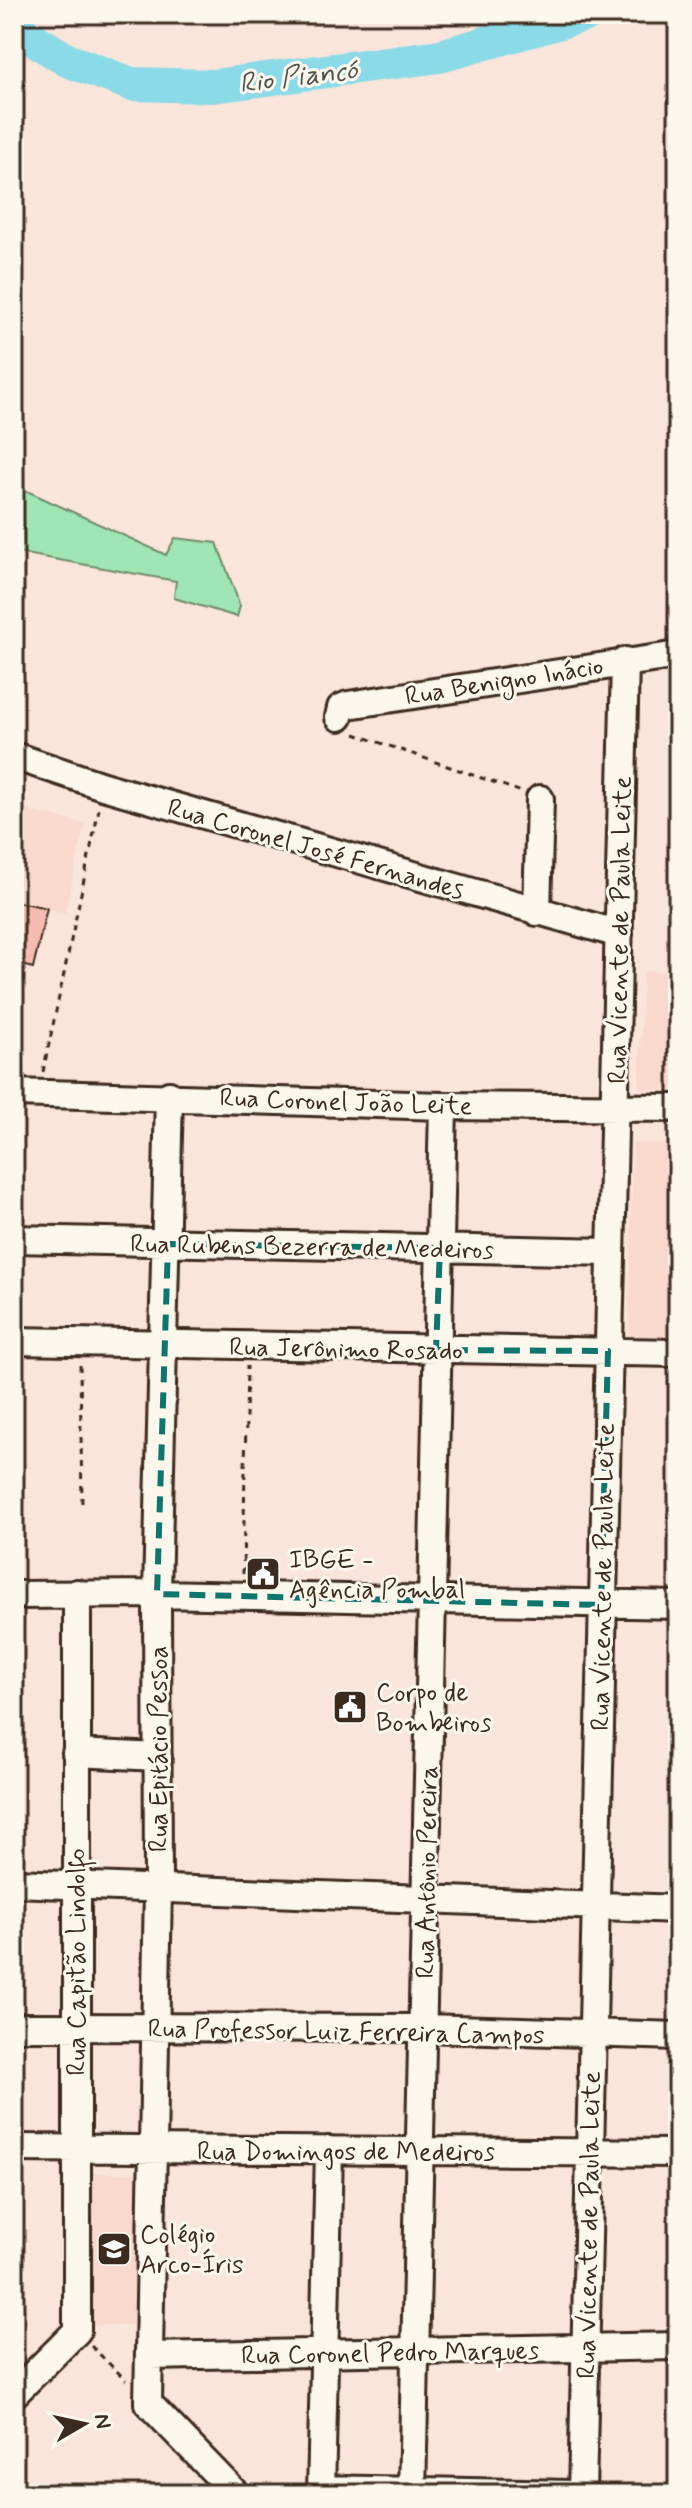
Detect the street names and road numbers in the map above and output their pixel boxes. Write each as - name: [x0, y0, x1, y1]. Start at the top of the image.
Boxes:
- street label: Rua Benigno Inácio: [403, 650, 606, 716]
- street label: Rua Vicente de Paula Leite: [601, 776, 641, 1084]
- street label: Rua Coronel José Fernandes: [163, 791, 468, 909]
- street label: Rua Coronel João Leite: [219, 1082, 473, 1124]
- street label: Rua Rubens Bezerra de Medeiros: [130, 1228, 494, 1268]
- street label: Rua Jerônimo Rosado: [229, 1331, 463, 1369]
- street label: Rua Vicente de Paula Leite: [584, 1423, 624, 1731]
- street label: Rua Epitácio Pessoa: [143, 1646, 177, 1852]
- street label: Rua Antônio Pereira: [409, 1765, 447, 1979]
- street label: Rua Capitão Lindolfo: [61, 1848, 97, 2076]
- street label: Rua Professor Luiz Ferreira Campos: [147, 2013, 545, 2053]
- street label: Rua Vicente de Paula Leite: [570, 2071, 610, 2379]
- street label: Rua Domingos de Medeiros: [197, 2136, 495, 2170]
- street label: Rua Coronel Pedro Marques: [241, 2334, 539, 2374]

